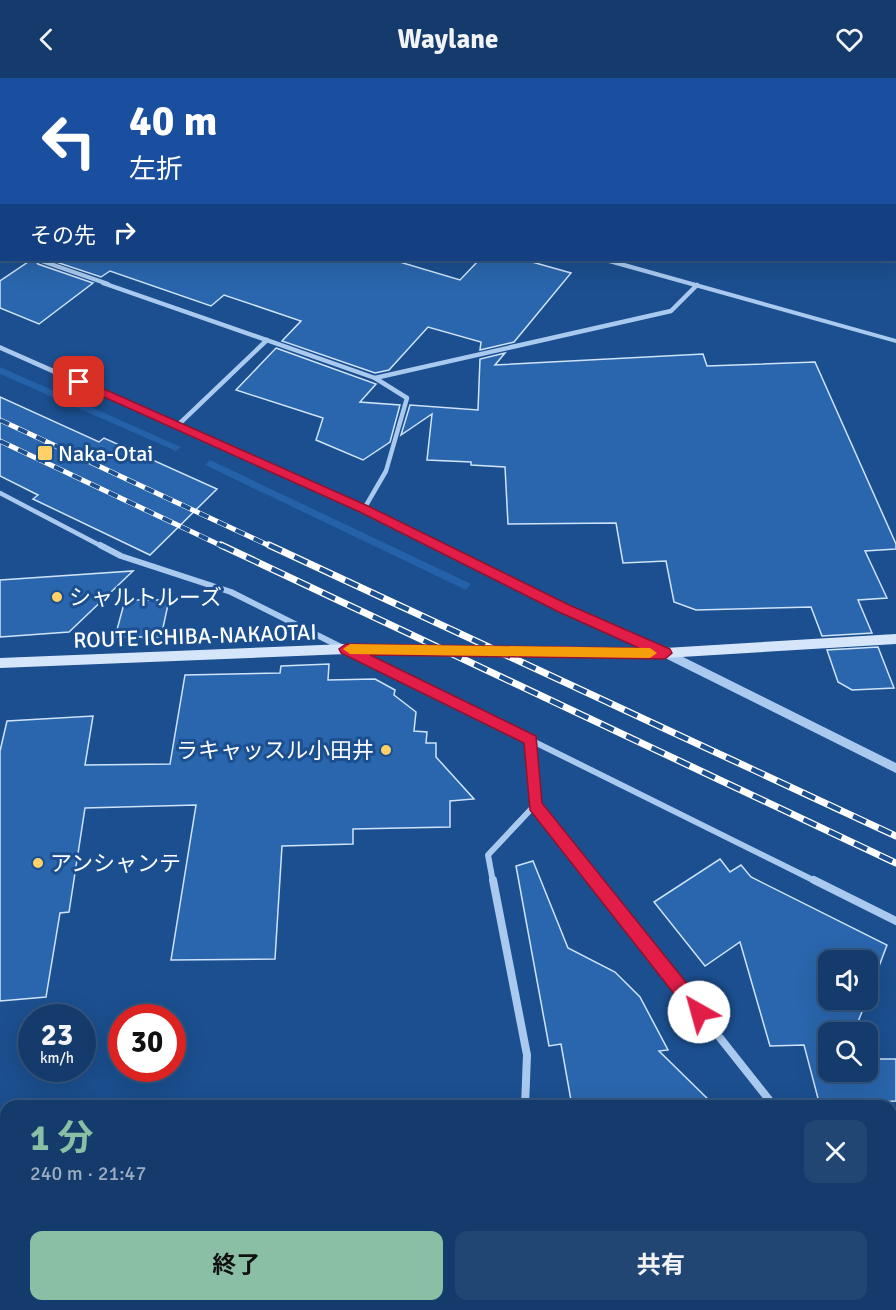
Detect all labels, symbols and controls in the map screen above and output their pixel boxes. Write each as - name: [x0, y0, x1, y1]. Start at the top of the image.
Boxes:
- icon: back: [30, 23, 63, 56]
- text: Waylane: [397, 23, 499, 56]
- icon: heart: [833, 23, 866, 56]
- text: 40 m: [129, 96, 218, 147]
- icon: left: [30, 102, 108, 180]
- text: 左折: [129, 153, 183, 186]
- icon: right: [108, 216, 141, 249]
- text: その先: [30, 222, 96, 249]
- pin: [53, 356, 104, 407]
- icon: arrive: [62, 365, 95, 398]
- place label: Naka-Otai: [58, 440, 153, 467]
- marker: Naka-Otai: [36, 444, 54, 462]
- place label: シャルトルーズ: [69, 584, 222, 611]
- marker: シャルトルーズ: [50, 590, 64, 604]
- street label: ROUTE ICHIBA-NAKAOTAI: [73, 618, 317, 654]
- place label: ラキャッスル小田井: [176, 737, 374, 764]
- marker: ラキャッスル小田井: [379, 743, 393, 757]
- place label: アンシャンテ: [50, 850, 181, 877]
- marker: アンシャンテ: [31, 856, 45, 870]
- map controls: [818, 950, 878, 1082]
- button: sound: [818, 950, 878, 1010]
- position arrow: [667, 980, 731, 1044]
- speed limit sign: 30: [108, 1004, 186, 1082]
- text: 23: [41, 1017, 73, 1054]
- button: search: [818, 1022, 878, 1082]
- text: km/h: [40, 1049, 74, 1067]
- text: 1 分: [30, 1116, 93, 1161]
- button: close: [804, 1120, 867, 1183]
- text: 240 m · 21:47: [30, 1161, 146, 1186]
- button: 終了: [30, 1231, 443, 1300]
- button: 共有: [455, 1231, 867, 1300]

